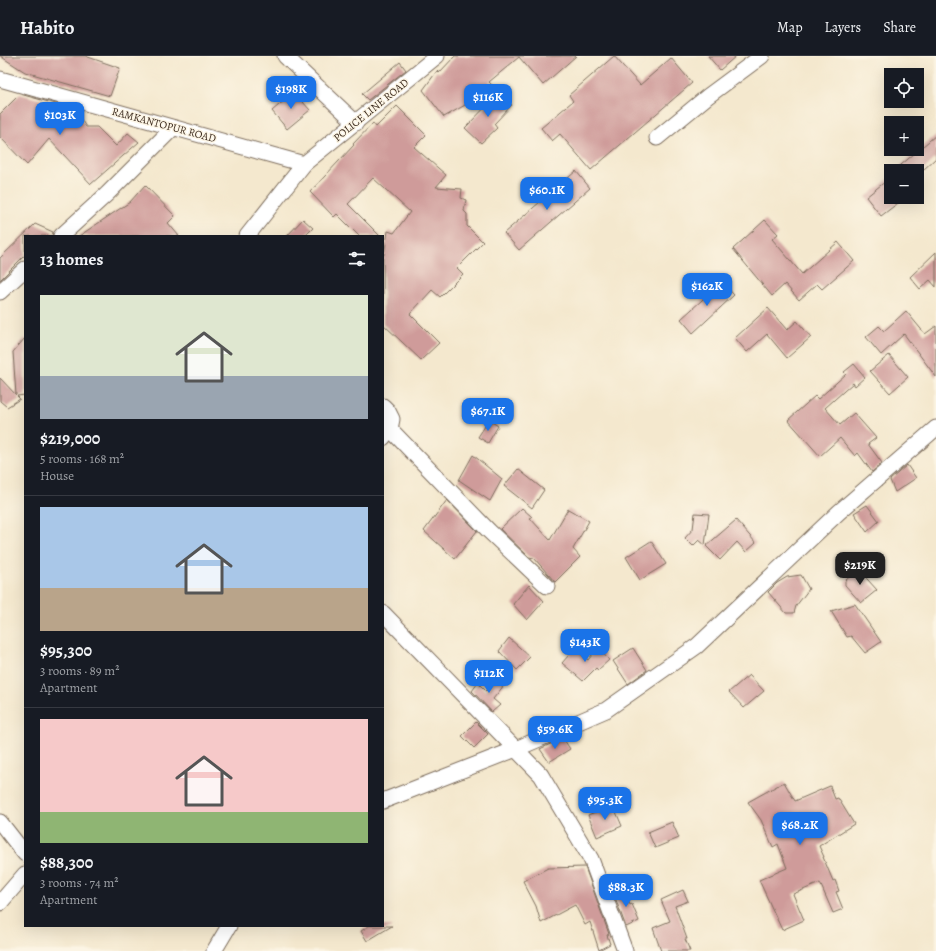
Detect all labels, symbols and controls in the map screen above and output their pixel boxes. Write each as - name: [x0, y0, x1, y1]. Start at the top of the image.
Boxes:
- text: Habito: [20, 15, 74, 41]
- text: Map: [777, 18, 803, 37]
- text: Layers: [825, 18, 861, 37]
- text: Share: [883, 18, 916, 37]
- map controls: [884, 68, 924, 204]
- button: locate: [884, 68, 924, 108]
- street label: POLICE LINE ROAD: [330, 75, 412, 145]
- pin: $198K: [263, 76, 319, 110]
- text: $198K: [275, 80, 307, 97]
- pin: $116K: [460, 84, 516, 118]
- text: $116K: [473, 88, 503, 105]
- pin: $103K: [32, 102, 88, 136]
- street label: RAMKANTOPUR ROAD: [110, 104, 218, 146]
- text: $103K: [44, 106, 76, 123]
- button: +: [884, 116, 924, 156]
- button: −: [884, 164, 924, 204]
- pin: $60.1K: [514, 177, 580, 211]
- text: $60.1K: [529, 181, 565, 198]
- text: 13 homes: [40, 248, 103, 271]
- icon: filters: [346, 248, 368, 270]
- pin: $162K: [679, 273, 735, 307]
- text: $162K: [691, 277, 723, 294]
- icon: home: [168, 321, 240, 393]
- pin: $67.1K: [455, 398, 521, 432]
- text: $67.1K: [471, 402, 505, 419]
- text: $219,000: [40, 427, 100, 450]
- text: 5 rooms · 168 m²: [40, 450, 124, 467]
- text: House: [40, 467, 74, 484]
- icon: home: [168, 533, 240, 605]
- pin: $219K: [832, 552, 888, 586]
- text: $219K: [844, 556, 876, 573]
- pin: $143K: [557, 629, 613, 663]
- text: $143K: [570, 633, 600, 650]
- text: $95,300: [40, 639, 92, 662]
- pin: $112K: [461, 660, 517, 694]
- text: 3 rooms · 89 m²: [40, 662, 119, 679]
- text: $112K: [474, 664, 504, 681]
- text: Apartment: [40, 679, 98, 696]
- pin: $59.6K: [522, 716, 588, 750]
- text: $59.6K: [537, 720, 573, 737]
- icon: home: [168, 745, 240, 817]
- pin: $95.3K: [572, 787, 638, 821]
- text: $95.3K: [587, 791, 623, 808]
- pin: $68.2K: [767, 812, 833, 846]
- text: $68.2K: [782, 816, 818, 833]
- text: $88,300: [40, 851, 93, 874]
- text: 3 rooms · 74 m²: [40, 874, 119, 891]
- pin: $88.3K: [593, 874, 659, 908]
- text: $88.3K: [608, 878, 644, 895]
- text: Apartment: [40, 891, 98, 908]

